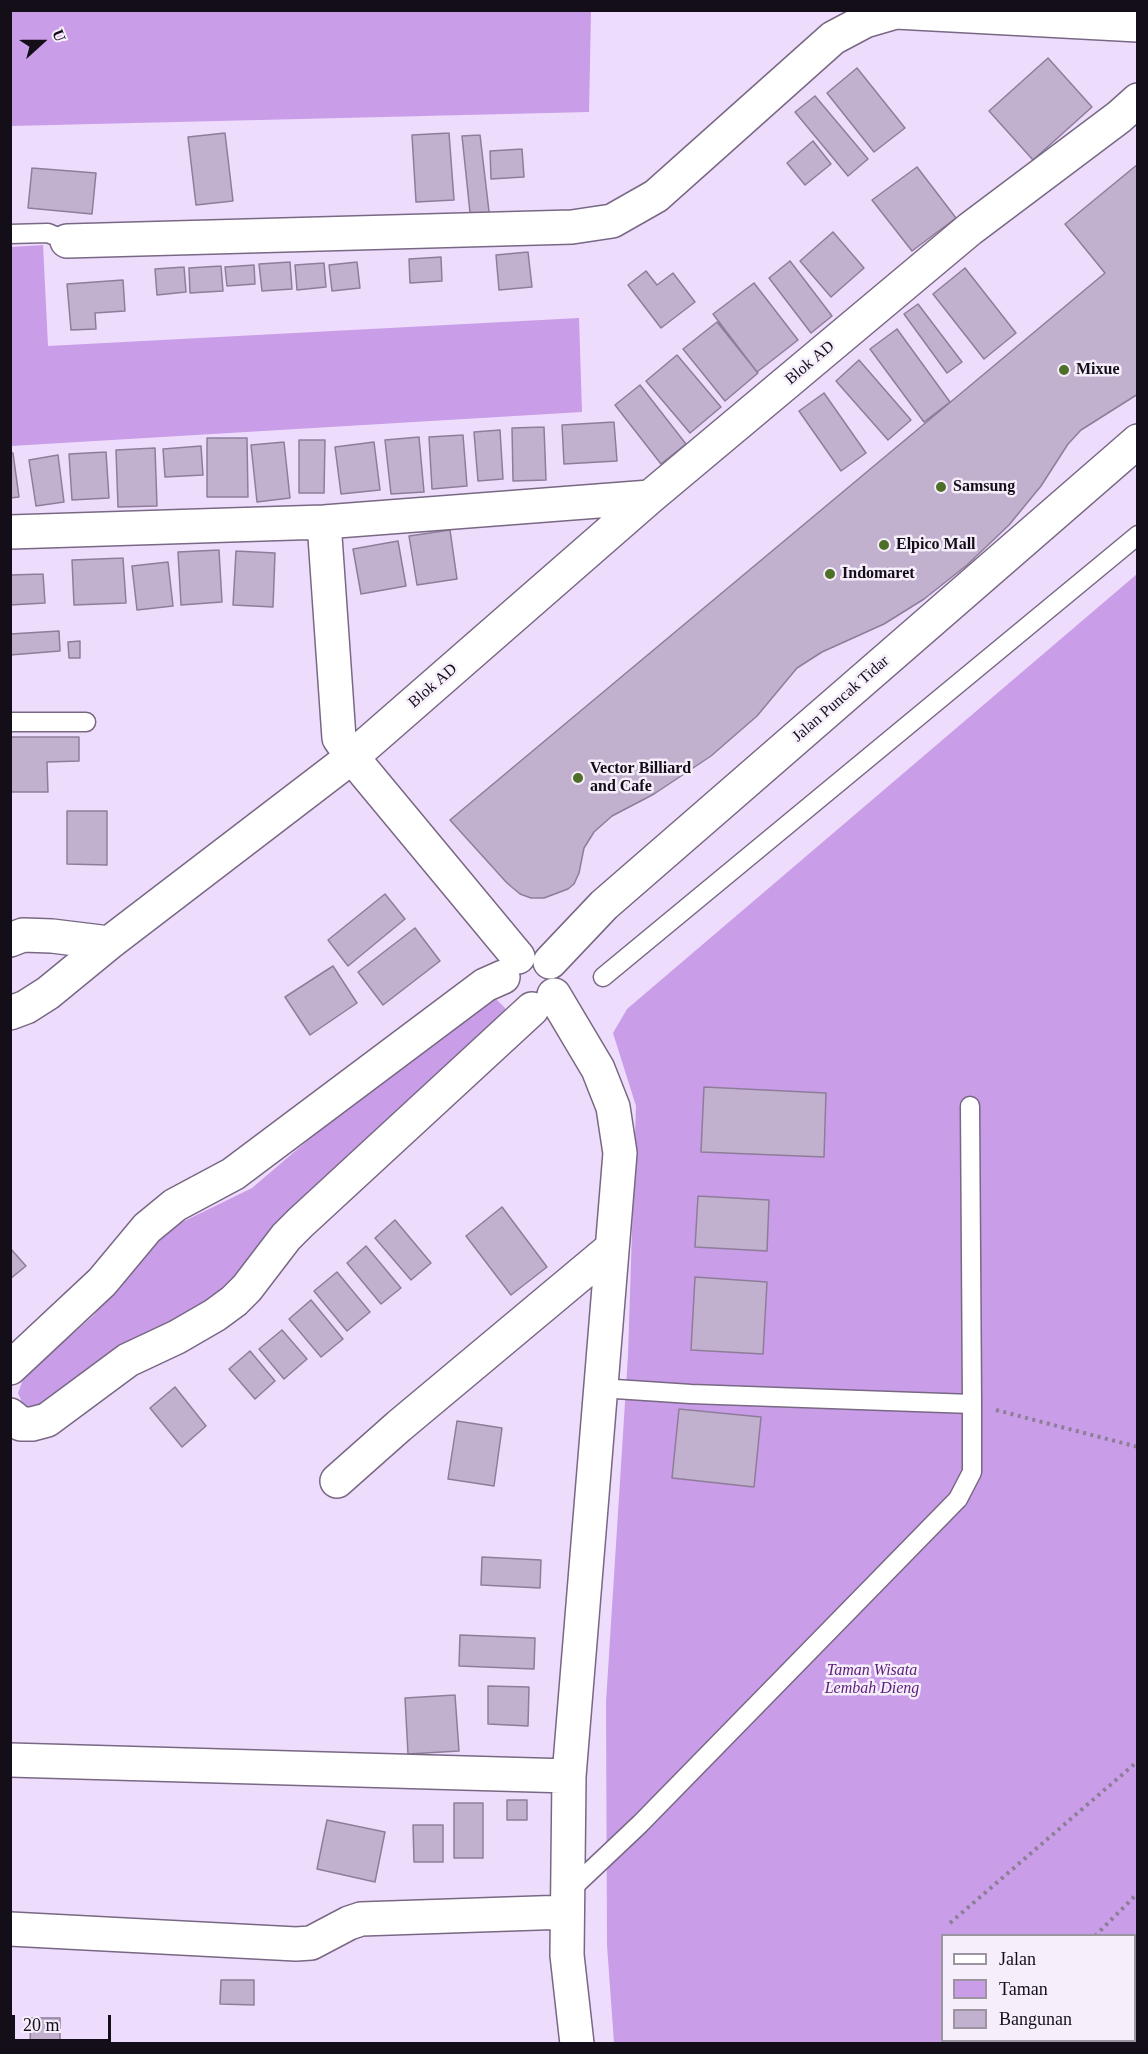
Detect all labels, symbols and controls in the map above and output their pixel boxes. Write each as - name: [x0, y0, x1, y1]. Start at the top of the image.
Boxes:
- north arrow: [12, 12, 72, 72]
- text: U: [49, 27, 69, 44]
- street label: Blok AD: [782, 337, 838, 389]
- place label: Mixue: [1076, 360, 1120, 380]
- marker: Mixue: [1057, 363, 1071, 377]
- place label: Samsung: [953, 477, 1015, 497]
- marker: Samsung: [934, 480, 948, 494]
- place label: Elpico Mall: [896, 535, 976, 555]
- marker: Elpico Mall: [877, 538, 891, 552]
- place label: Indomaret: [842, 564, 915, 584]
- marker: Indomaret: [823, 567, 837, 581]
- street label: Jalan Puncak Tidar: [789, 652, 893, 746]
- street label: Blok AD: [405, 660, 461, 712]
- place label: Vector Billiard and Cafe: [590, 759, 691, 797]
- marker: Vector Billiard and Cafe: [571, 771, 585, 785]
- park label: Taman Wisata Lembah Dieng: [825, 1661, 919, 1699]
- legend: [941, 1934, 1136, 2042]
- text: Jalan: [999, 1949, 1036, 1969]
- text: Taman: [999, 1979, 1048, 1999]
- scale bar: [15, 2003, 114, 2041]
- text: Bangunan: [999, 2009, 1072, 2029]
- text: 20 m: [23, 2015, 60, 2035]

